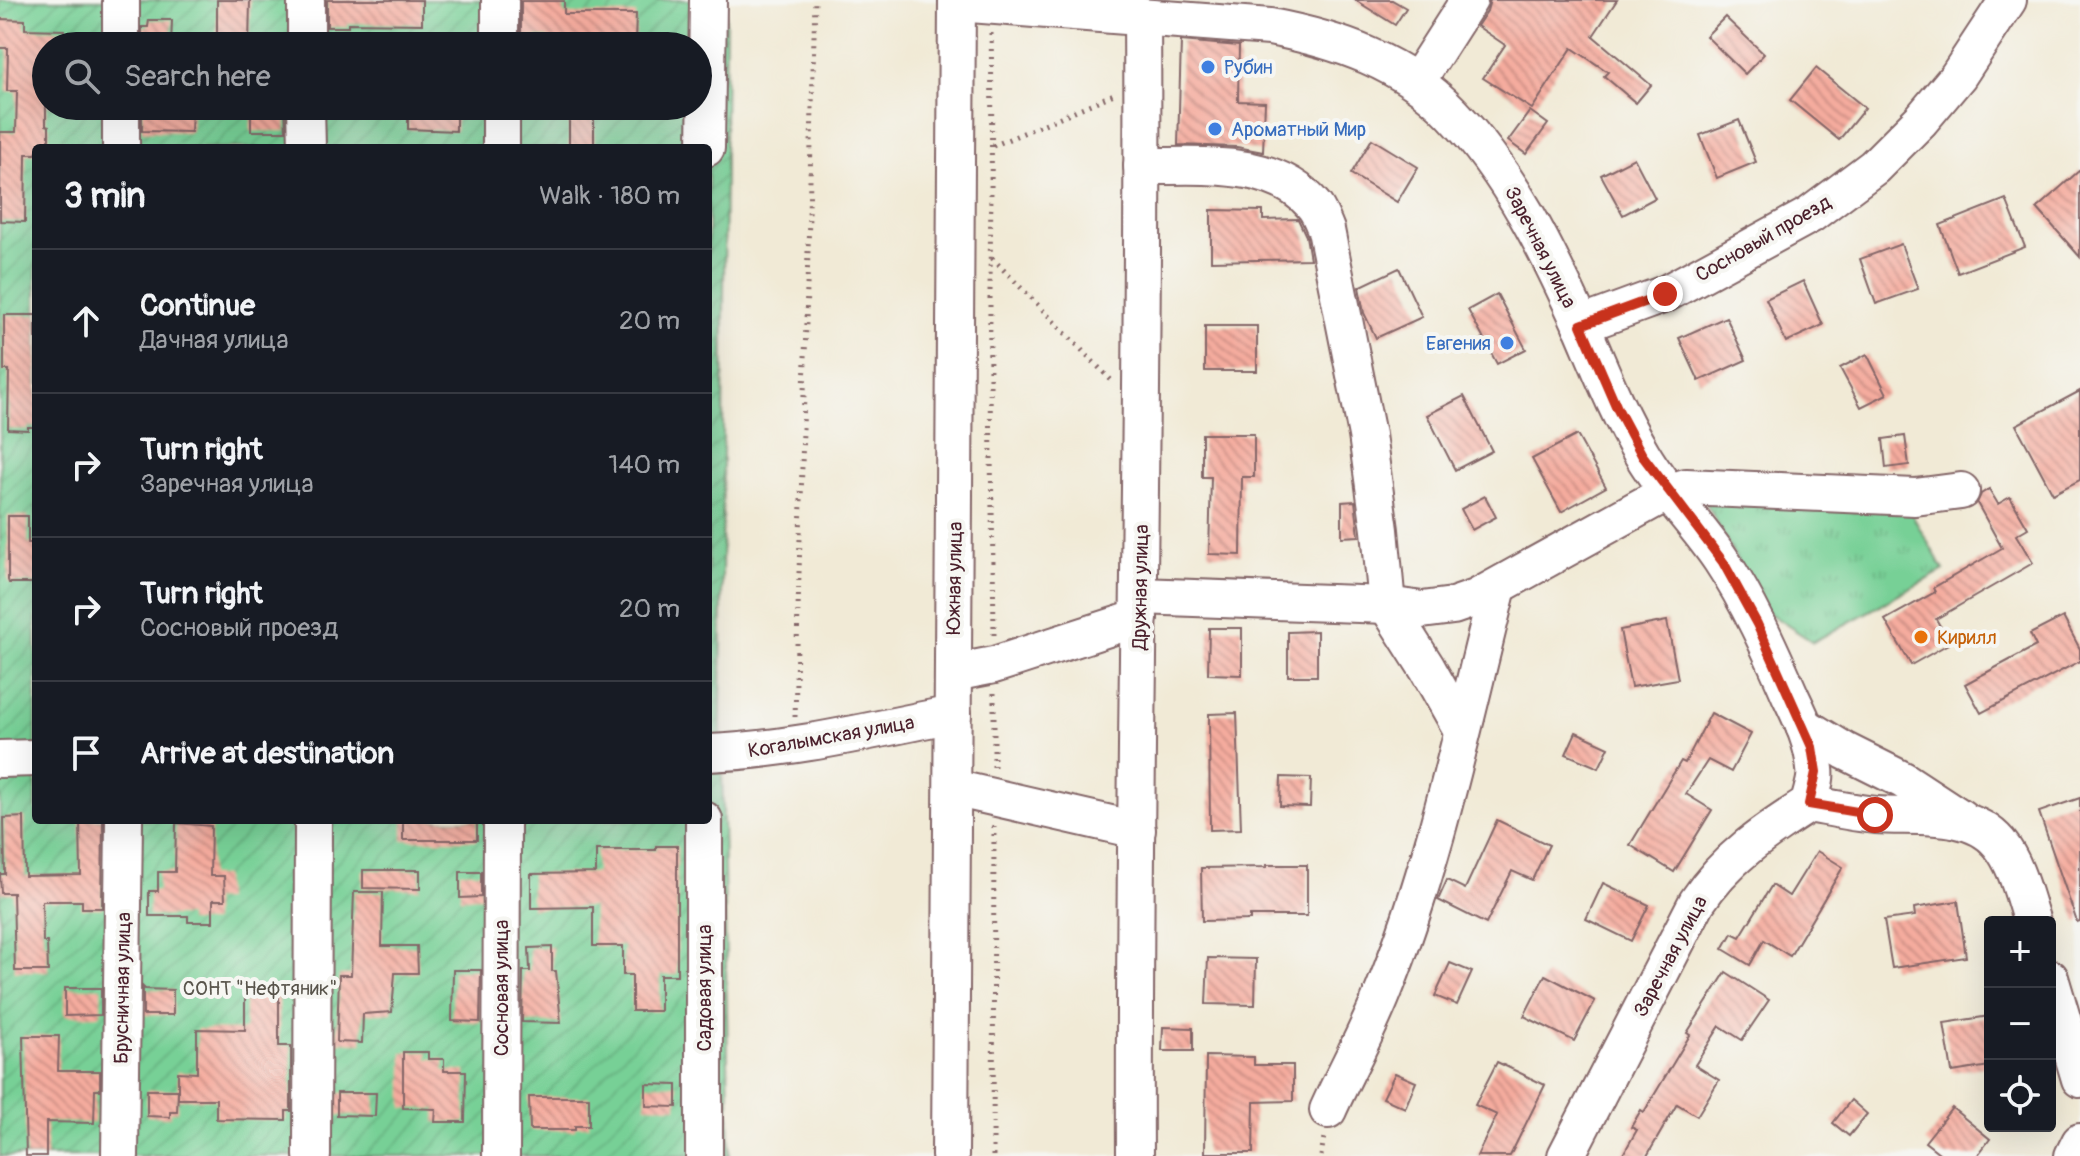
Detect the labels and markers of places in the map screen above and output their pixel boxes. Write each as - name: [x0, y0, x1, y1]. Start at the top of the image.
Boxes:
- place label: Рубин: [1224, 55, 1273, 80]
- marker: Рубин: [1199, 58, 1217, 76]
- place label: Ароматный Мир: [1231, 117, 1366, 142]
- marker: Ароматный Мир: [1206, 120, 1224, 138]
- place label: Евгения: [1426, 331, 1491, 356]
- marker: Евгения: [1498, 334, 1516, 352]
- place label: Кирилл: [1937, 625, 1997, 650]
- marker: Кирилл: [1912, 628, 1930, 646]

